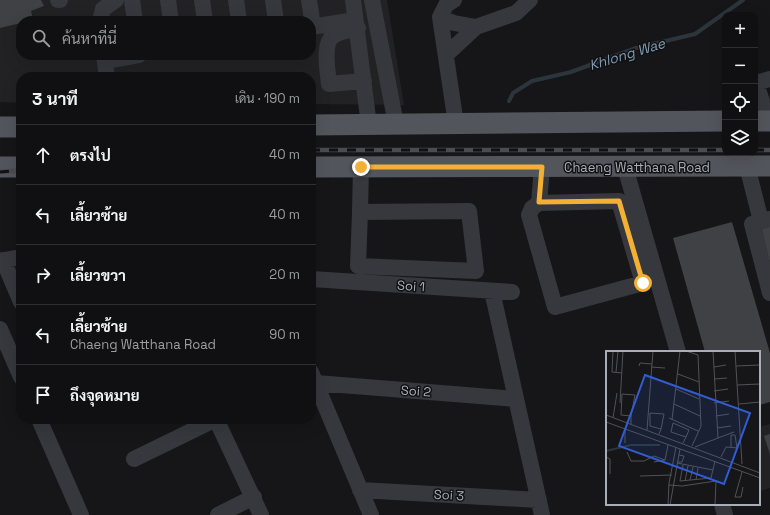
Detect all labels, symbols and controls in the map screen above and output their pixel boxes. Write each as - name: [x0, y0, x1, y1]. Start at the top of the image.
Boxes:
- map controls: [722, 12, 758, 156]
- button: +: [722, 12, 758, 48]
- search box: [16, 16, 316, 60]
- icon: search: [30, 27, 52, 49]
- text: ค้นหาที่นี่: [62, 29, 117, 48]
- water label: Khlong Wae: [587, 34, 668, 74]
- button: −: [722, 48, 758, 84]
- button: locate: [722, 84, 758, 120]
- text: 3 นาที: [32, 88, 78, 110]
- text: เดิน · 190 m: [235, 90, 300, 107]
- button: layers: [722, 120, 758, 156]
- icon: ahead: [32, 144, 54, 166]
- text: ตรงไป: [70, 146, 111, 165]
- text: 40 m: [269, 146, 300, 163]
- route end: [352, 158, 370, 176]
- street label: Chaeng Watthana Road: [564, 159, 710, 176]
- icon: left: [32, 204, 54, 226]
- text: เลี้ยวซ้าย: [70, 206, 127, 225]
- text: 40 m: [269, 206, 300, 223]
- icon: right: [32, 264, 54, 286]
- text: เลี้ยวขวา: [70, 266, 126, 285]
- text: 20 m: [269, 266, 300, 283]
- route start: [634, 274, 652, 292]
- street label: Soi 1: [396, 277, 426, 295]
- text: เลี้ยวซ้าย: [70, 317, 127, 336]
- icon: left: [32, 324, 54, 346]
- text: 90 m: [269, 326, 300, 343]
- text: Chaeng Watthana Road: [70, 336, 216, 353]
- inset map: [606, 351, 760, 505]
- street label: Soi 2: [400, 381, 432, 401]
- icon: arrive: [32, 384, 54, 406]
- text: ถึงจุดหมาย: [70, 386, 140, 405]
- street label: Soi 3: [433, 486, 465, 504]

